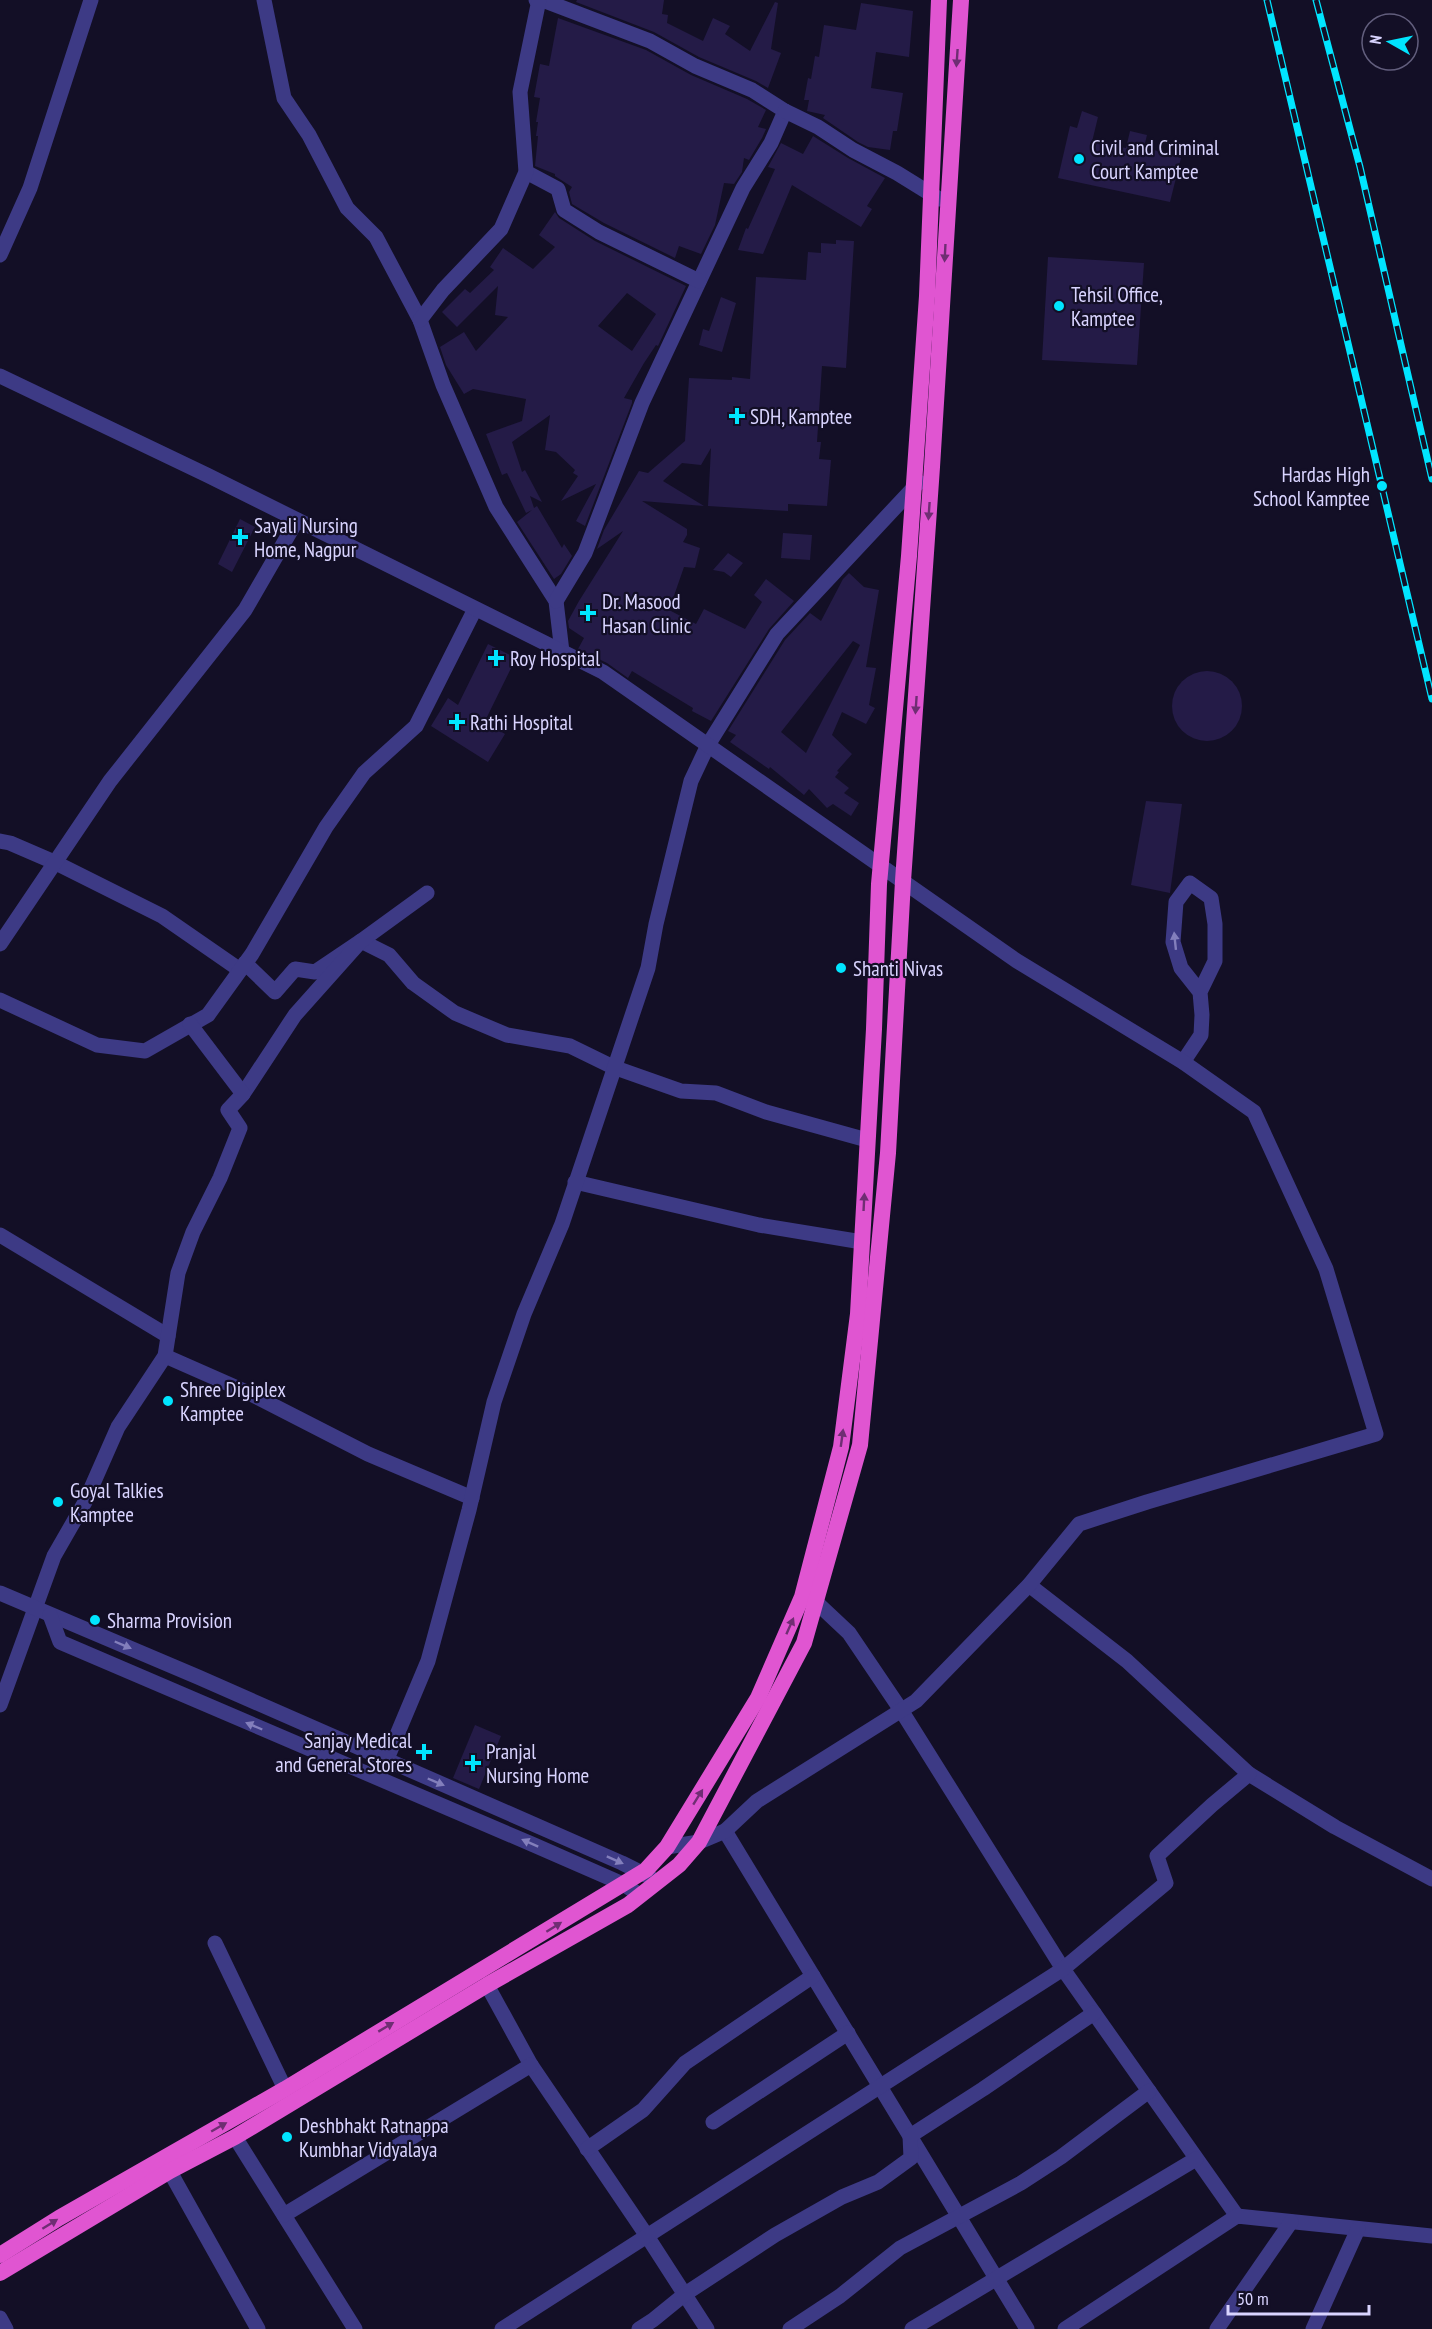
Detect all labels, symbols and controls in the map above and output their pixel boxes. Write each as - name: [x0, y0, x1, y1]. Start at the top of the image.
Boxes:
- north arrow: [1360, 12, 1420, 72]
- text: N: [1365, 34, 1386, 45]
- one-way arrow: [952, 49, 962, 68]
- place label: Civil and Criminal Court Kamptee: [1091, 134, 1219, 185]
- marker: Civil and Criminal Court Kamptee: [1072, 152, 1086, 166]
- one-way arrow: [940, 244, 950, 263]
- place label: Tehsil Office, Kamptee: [1071, 281, 1163, 332]
- marker: Tehsil Office, Kamptee: [1052, 299, 1066, 313]
- place label: SDH, Kamptee: [750, 403, 852, 430]
- marker: SDH, Kamptee: [728, 407, 746, 425]
- place label: Hardas High School Kamptee: [1253, 461, 1370, 512]
- marker: Hardas High School Kamptee: [1375, 479, 1389, 493]
- one-way arrow: [925, 501, 934, 520]
- place label: Sayali Nursing Home, Nagpur: [254, 512, 358, 563]
- marker: Sayali Nursing Home, Nagpur: [231, 528, 249, 546]
- place label: Dr. Masood Hasan Clinic: [602, 588, 692, 639]
- marker: Dr. Masood Hasan Clinic: [579, 604, 597, 622]
- place label: Roy Hospital: [510, 645, 600, 672]
- marker: Roy Hospital: [487, 649, 505, 667]
- one-way arrow: [911, 696, 920, 715]
- place label: Rathi Hospital: [470, 709, 573, 736]
- marker: Rathi Hospital: [448, 713, 466, 731]
- one-way arrow: [1170, 931, 1180, 950]
- place label: Shanti Nivas: [853, 955, 943, 982]
- marker: Shanti Nivas: [834, 961, 848, 975]
- one-way arrow: [859, 1193, 869, 1212]
- place label: Shree Digiplex Kamptee: [180, 1376, 286, 1427]
- marker: Shree Digiplex Kamptee: [161, 1394, 175, 1408]
- one-way arrow: [837, 1429, 846, 1448]
- place label: Goyal Talkies Kamptee: [70, 1477, 164, 1528]
- marker: Goyal Talkies Kamptee: [51, 1495, 65, 1509]
- place label: Sharma Provision: [107, 1607, 232, 1634]
- marker: Sharma Provision: [88, 1613, 102, 1627]
- one-way arrow: [785, 1616, 795, 1634]
- one-way arrow: [114, 1641, 132, 1650]
- one-way arrow: [246, 1721, 263, 1730]
- place label: Sanjay Medical and General Stores: [275, 1727, 412, 1778]
- place label: Pranjal Nursing Home: [486, 1738, 589, 1789]
- marker: Sanjay Medical and General Stores: [417, 1745, 431, 1759]
- marker: Pranjal Nursing Home: [464, 1754, 482, 1772]
- one-way arrow: [428, 1777, 446, 1787]
- one-way arrow: [692, 1789, 703, 1805]
- one-way arrow: [522, 1839, 539, 1848]
- one-way arrow: [607, 1855, 625, 1865]
- one-way arrow: [546, 1922, 562, 1933]
- one-way arrow: [378, 2022, 394, 2033]
- place label: Deshbhakt Ratnappa Kumbhar Vidyalaya: [299, 2112, 449, 2163]
- one-way arrow: [211, 2122, 228, 2132]
- marker: Deshbhakt Ratnappa Kumbhar Vidyalaya: [280, 2130, 294, 2144]
- one-way arrow: [42, 2219, 58, 2230]
- scale bar: [1228, 2278, 1369, 2316]
- text: 50 m: [1237, 2287, 1269, 2310]

